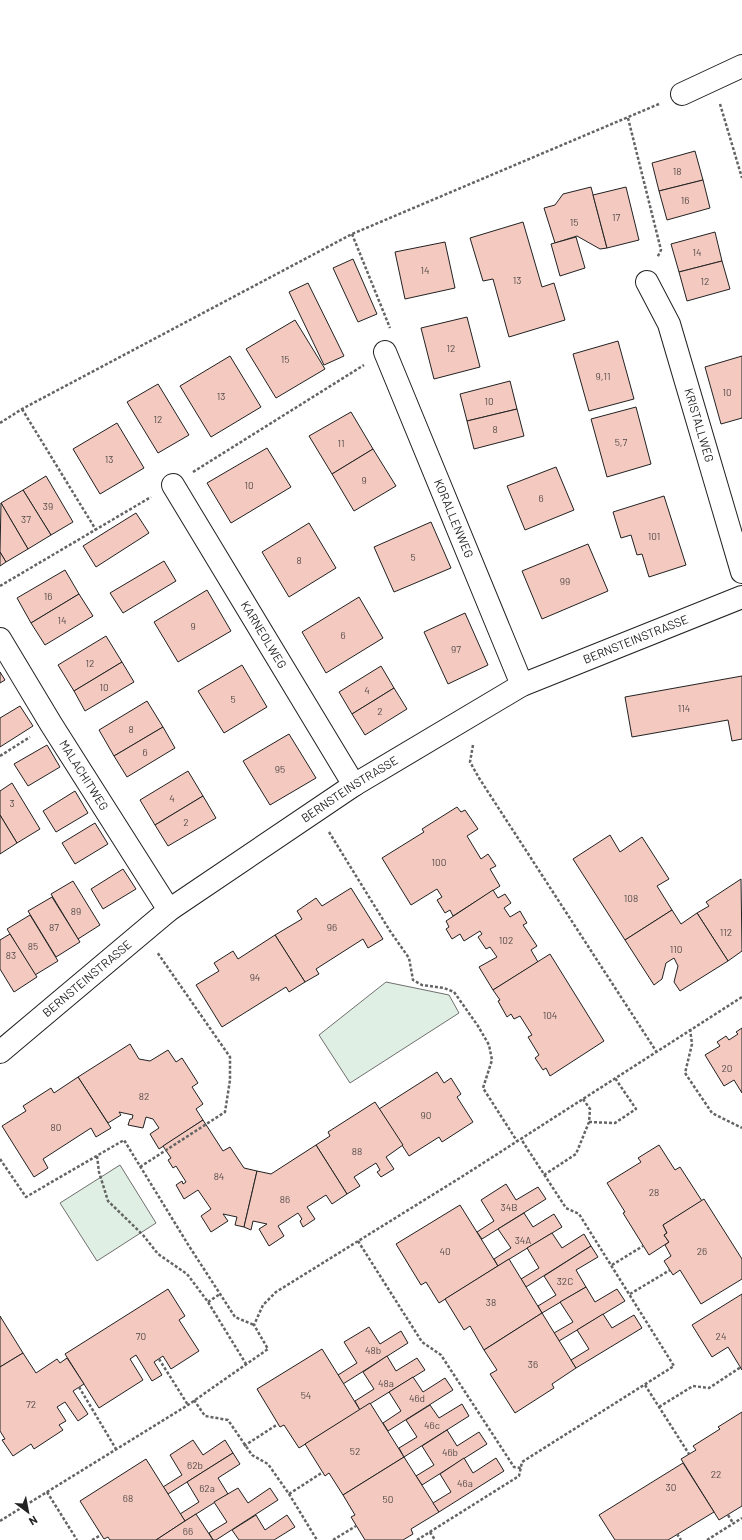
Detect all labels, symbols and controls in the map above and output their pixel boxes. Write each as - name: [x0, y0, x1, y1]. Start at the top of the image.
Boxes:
- house number: 18: [673, 165, 681, 177]
- house number: 16: [681, 194, 689, 206]
- house number: 17: [612, 211, 620, 223]
- house number: 15: [570, 216, 578, 228]
- house number: 14: [692, 246, 702, 258]
- house number: 14: [420, 264, 430, 276]
- house number: 13: [513, 274, 521, 286]
- house number: 12: [701, 275, 709, 287]
- house number: 12: [447, 342, 455, 354]
- house number: 15: [281, 353, 289, 365]
- house number: 9,11: [596, 370, 610, 382]
- street label: KRISTALLWEG: [682, 386, 717, 464]
- house number: 10: [722, 386, 732, 398]
- house number: 13: [217, 390, 225, 402]
- house number: 10: [484, 395, 494, 407]
- house number: 12: [154, 413, 162, 425]
- house number: 8: [492, 423, 498, 435]
- house number: 5,7: [615, 436, 628, 448]
- house number: 11: [337, 437, 345, 449]
- house number: 13: [105, 453, 113, 465]
- house number: 9: [361, 474, 367, 486]
- street label: KORALLENWEG: [432, 477, 477, 560]
- house number: 10: [244, 479, 254, 491]
- house number: 6: [538, 492, 544, 504]
- house number: 39: [43, 500, 53, 512]
- house number: 37: [21, 513, 31, 525]
- house number: 101: [648, 530, 660, 542]
- house number: 5: [410, 551, 416, 563]
- house number: 8: [296, 554, 302, 566]
- house number: 99: [560, 575, 570, 587]
- house number: 16: [44, 590, 52, 602]
- street label: KARNEOLWEG: [239, 598, 290, 671]
- street label: BERNSTEINSTRASSE: [581, 611, 690, 666]
- house number: 14: [57, 614, 67, 626]
- house number: 9: [190, 620, 196, 632]
- house number: 6: [340, 629, 346, 641]
- house number: 97: [451, 643, 461, 655]
- house number: 12: [86, 657, 94, 669]
- house number: 10: [99, 681, 109, 693]
- house number: 4: [364, 684, 370, 696]
- house number: 5: [230, 693, 236, 705]
- house number: 114: [678, 702, 690, 714]
- house number: 2: [377, 705, 383, 717]
- house number: 8: [128, 723, 134, 735]
- street label: MALACHITWEG: [57, 737, 112, 813]
- house number: 6: [142, 746, 148, 758]
- street label: BERNSTEINSTRASSE: [298, 753, 400, 825]
- house number: 95: [275, 763, 285, 775]
- house number: 4: [169, 792, 175, 804]
- house number: 3: [9, 797, 15, 809]
- house number: 2: [183, 816, 189, 828]
- house number: 100: [432, 856, 446, 868]
- house number: 108: [624, 892, 638, 904]
- house number: 89: [71, 905, 81, 917]
- house number: 87: [49, 921, 59, 933]
- house number: 96: [327, 921, 337, 933]
- house number: 112: [720, 926, 732, 938]
- house number: 102: [499, 934, 513, 946]
- street label: BERNSTEINSTRASSE: [39, 937, 134, 1019]
- house number: 85: [28, 940, 38, 952]
- house number: 110: [670, 943, 682, 955]
- house number: 83: [6, 949, 16, 961]
- house number: 94: [250, 971, 260, 983]
- house number: 104: [543, 1009, 557, 1021]
- house number: 20: [721, 1062, 733, 1074]
- house number: 82: [139, 1090, 149, 1102]
- house number: 90: [421, 1109, 431, 1121]
- house number: 80: [51, 1121, 61, 1133]
- house number: 88: [352, 1145, 362, 1157]
- house number: 84: [214, 1170, 224, 1182]
- house number: 28: [649, 1186, 659, 1198]
- house number: 86: [280, 1193, 290, 1205]
- house number: 34B: [501, 1201, 517, 1213]
- house number: 34A: [515, 1234, 531, 1246]
- house number: 40: [439, 1245, 451, 1257]
- house number: 26: [697, 1245, 707, 1257]
- house number: 32C: [557, 1275, 573, 1287]
- house number: 38: [486, 1296, 496, 1308]
- house number: 70: [136, 1330, 146, 1342]
- house number: 24: [716, 1330, 726, 1342]
- house number: 48b: [365, 1344, 381, 1356]
- house number: 36: [528, 1358, 538, 1370]
- house number: 48a: [378, 1377, 394, 1389]
- house number: 54: [301, 1389, 311, 1401]
- house number: 46d: [409, 1392, 425, 1404]
- house number: 72: [26, 1398, 36, 1410]
- house number: 46c: [424, 1419, 440, 1431]
- house number: 52: [350, 1445, 360, 1457]
- house number: 46b: [442, 1446, 458, 1458]
- house number: 62b: [187, 1459, 203, 1471]
- house number: 22: [711, 1468, 721, 1480]
- house number: 46a: [457, 1477, 473, 1489]
- house number: 30: [666, 1481, 676, 1493]
- house number: 62a: [199, 1482, 215, 1494]
- north arrow: [8, 1492, 48, 1532]
- house number: 68: [123, 1492, 133, 1504]
- house number: 50: [383, 1493, 393, 1505]
- text: N: [27, 1513, 40, 1528]
- house number: 66: [183, 1525, 193, 1537]

